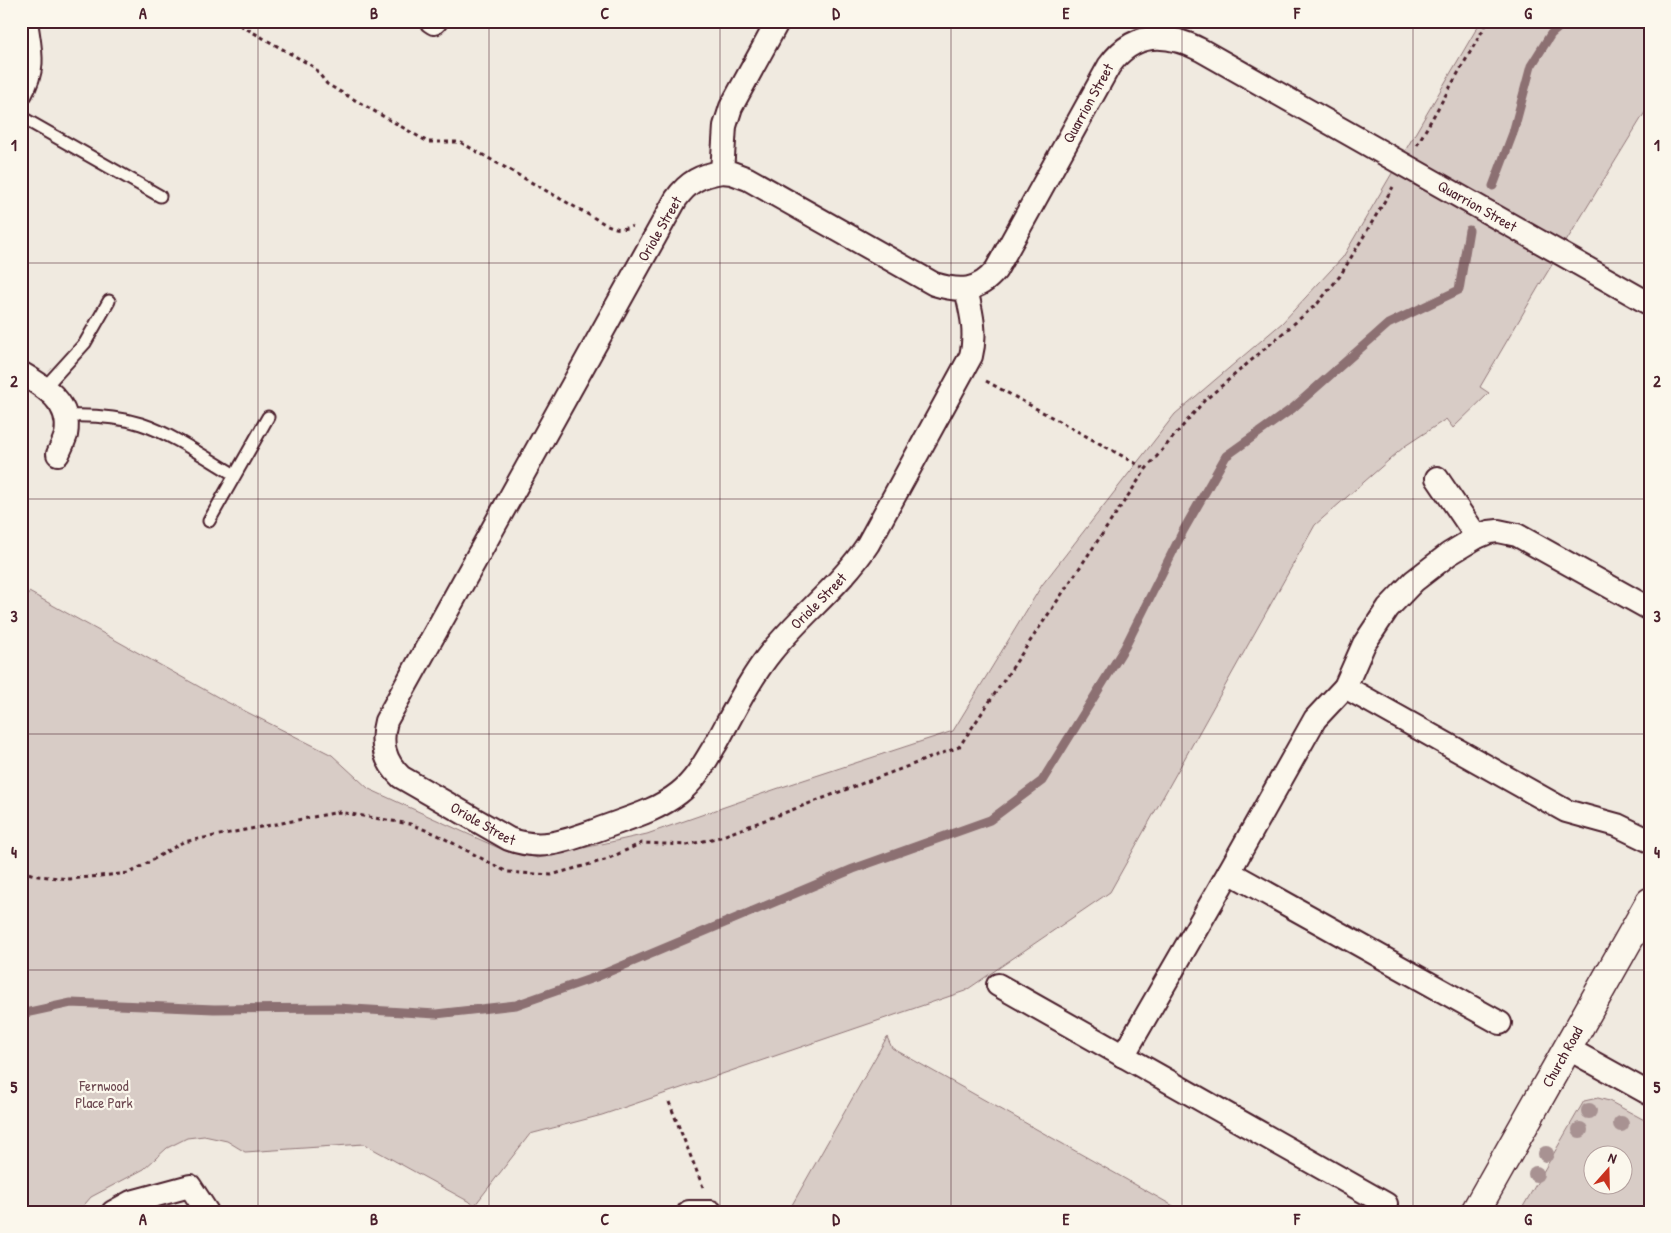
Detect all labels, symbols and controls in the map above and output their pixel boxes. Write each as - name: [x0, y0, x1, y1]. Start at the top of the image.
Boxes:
- text: A: [139, 2, 147, 24]
- text: B: [370, 2, 378, 24]
- text: C: [601, 2, 610, 24]
- text: D: [832, 2, 840, 24]
- text: E: [1062, 2, 1070, 24]
- text: F: [1293, 2, 1301, 24]
- text: G: [1524, 2, 1532, 24]
- street label: Quarrion Street: [1057, 59, 1119, 147]
- text: 1: [11, 134, 17, 156]
- text: 1: [1654, 134, 1660, 156]
- street label: Quarrion Street: [1434, 175, 1522, 237]
- street label: Oriole Street: [633, 192, 687, 265]
- text: 2: [10, 370, 18, 392]
- text: 2: [1653, 370, 1661, 392]
- street label: Oriole Street: [786, 567, 852, 634]
- text: 3: [10, 605, 18, 627]
- text: 3: [1653, 605, 1661, 627]
- street label: Oriole Street: [447, 797, 519, 851]
- text: 4: [11, 841, 17, 863]
- text: 4: [1654, 841, 1660, 863]
- street label: Church Road: [1537, 1022, 1588, 1091]
- park label: Fernwood Place Park: [75, 1075, 133, 1113]
- text: 5: [11, 1076, 18, 1098]
- text: 5: [1654, 1076, 1661, 1098]
- north arrow: [1584, 1146, 1634, 1196]
- text: N: [1606, 1147, 1620, 1168]
- text: A: [139, 1208, 147, 1230]
- text: B: [370, 1208, 378, 1230]
- text: C: [601, 1208, 610, 1230]
- text: D: [832, 1208, 840, 1230]
- text: E: [1062, 1208, 1070, 1230]
- text: F: [1293, 1208, 1301, 1230]
- text: G: [1524, 1208, 1532, 1230]

